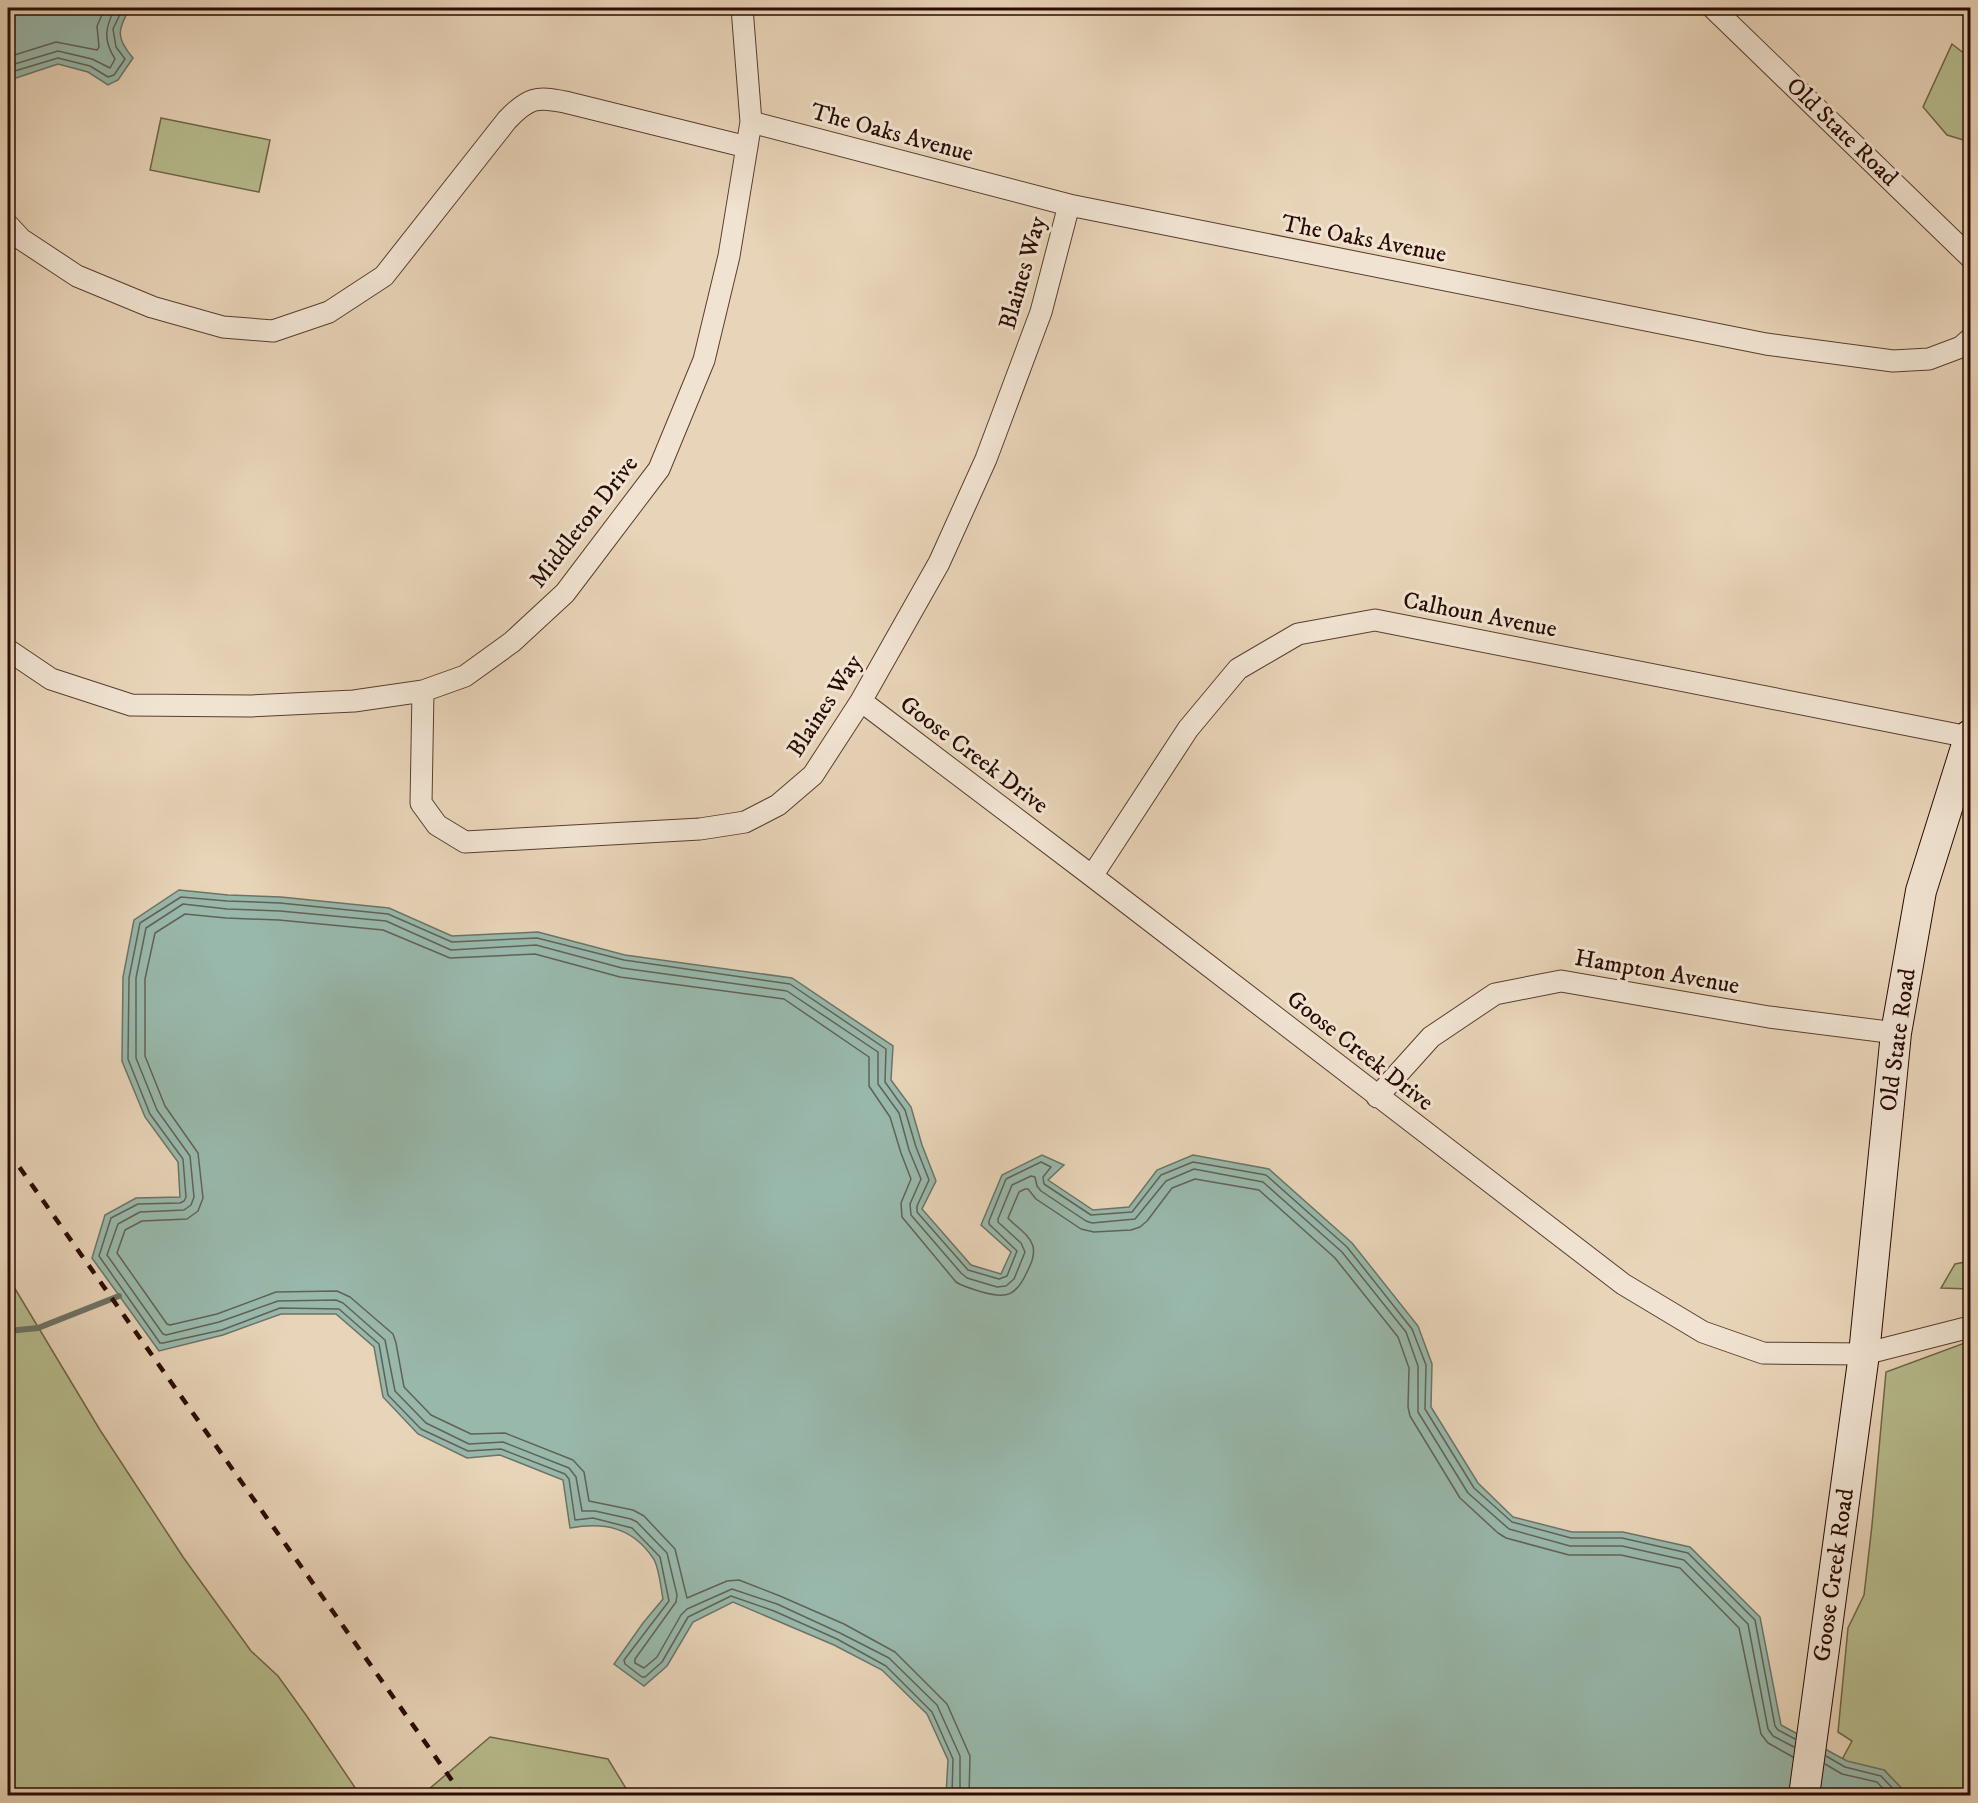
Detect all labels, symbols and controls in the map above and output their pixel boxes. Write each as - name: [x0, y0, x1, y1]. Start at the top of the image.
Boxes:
- street label: Old State Road: [1780, 71, 1904, 193]
- street label: The Oaks Avenue: [807, 97, 977, 169]
- street label: The Oaks Avenue: [1279, 208, 1449, 270]
- street label: Blaines Way: [993, 212, 1054, 333]
- street label: Middleton Drive: [523, 450, 645, 594]
- street label: Calhoun Avenue: [1401, 585, 1559, 645]
- street label: Blaines Way: [781, 649, 870, 763]
- street label: Goose Creek Drive: [894, 689, 1054, 821]
- street label: Hampton Avenue: [1572, 943, 1742, 1001]
- street label: Old State Road: [1873, 967, 1923, 1113]
- street label: Goose Creek Drive: [1280, 984, 1440, 1118]
- street label: Goose Creek Road: [1807, 1486, 1861, 1664]

